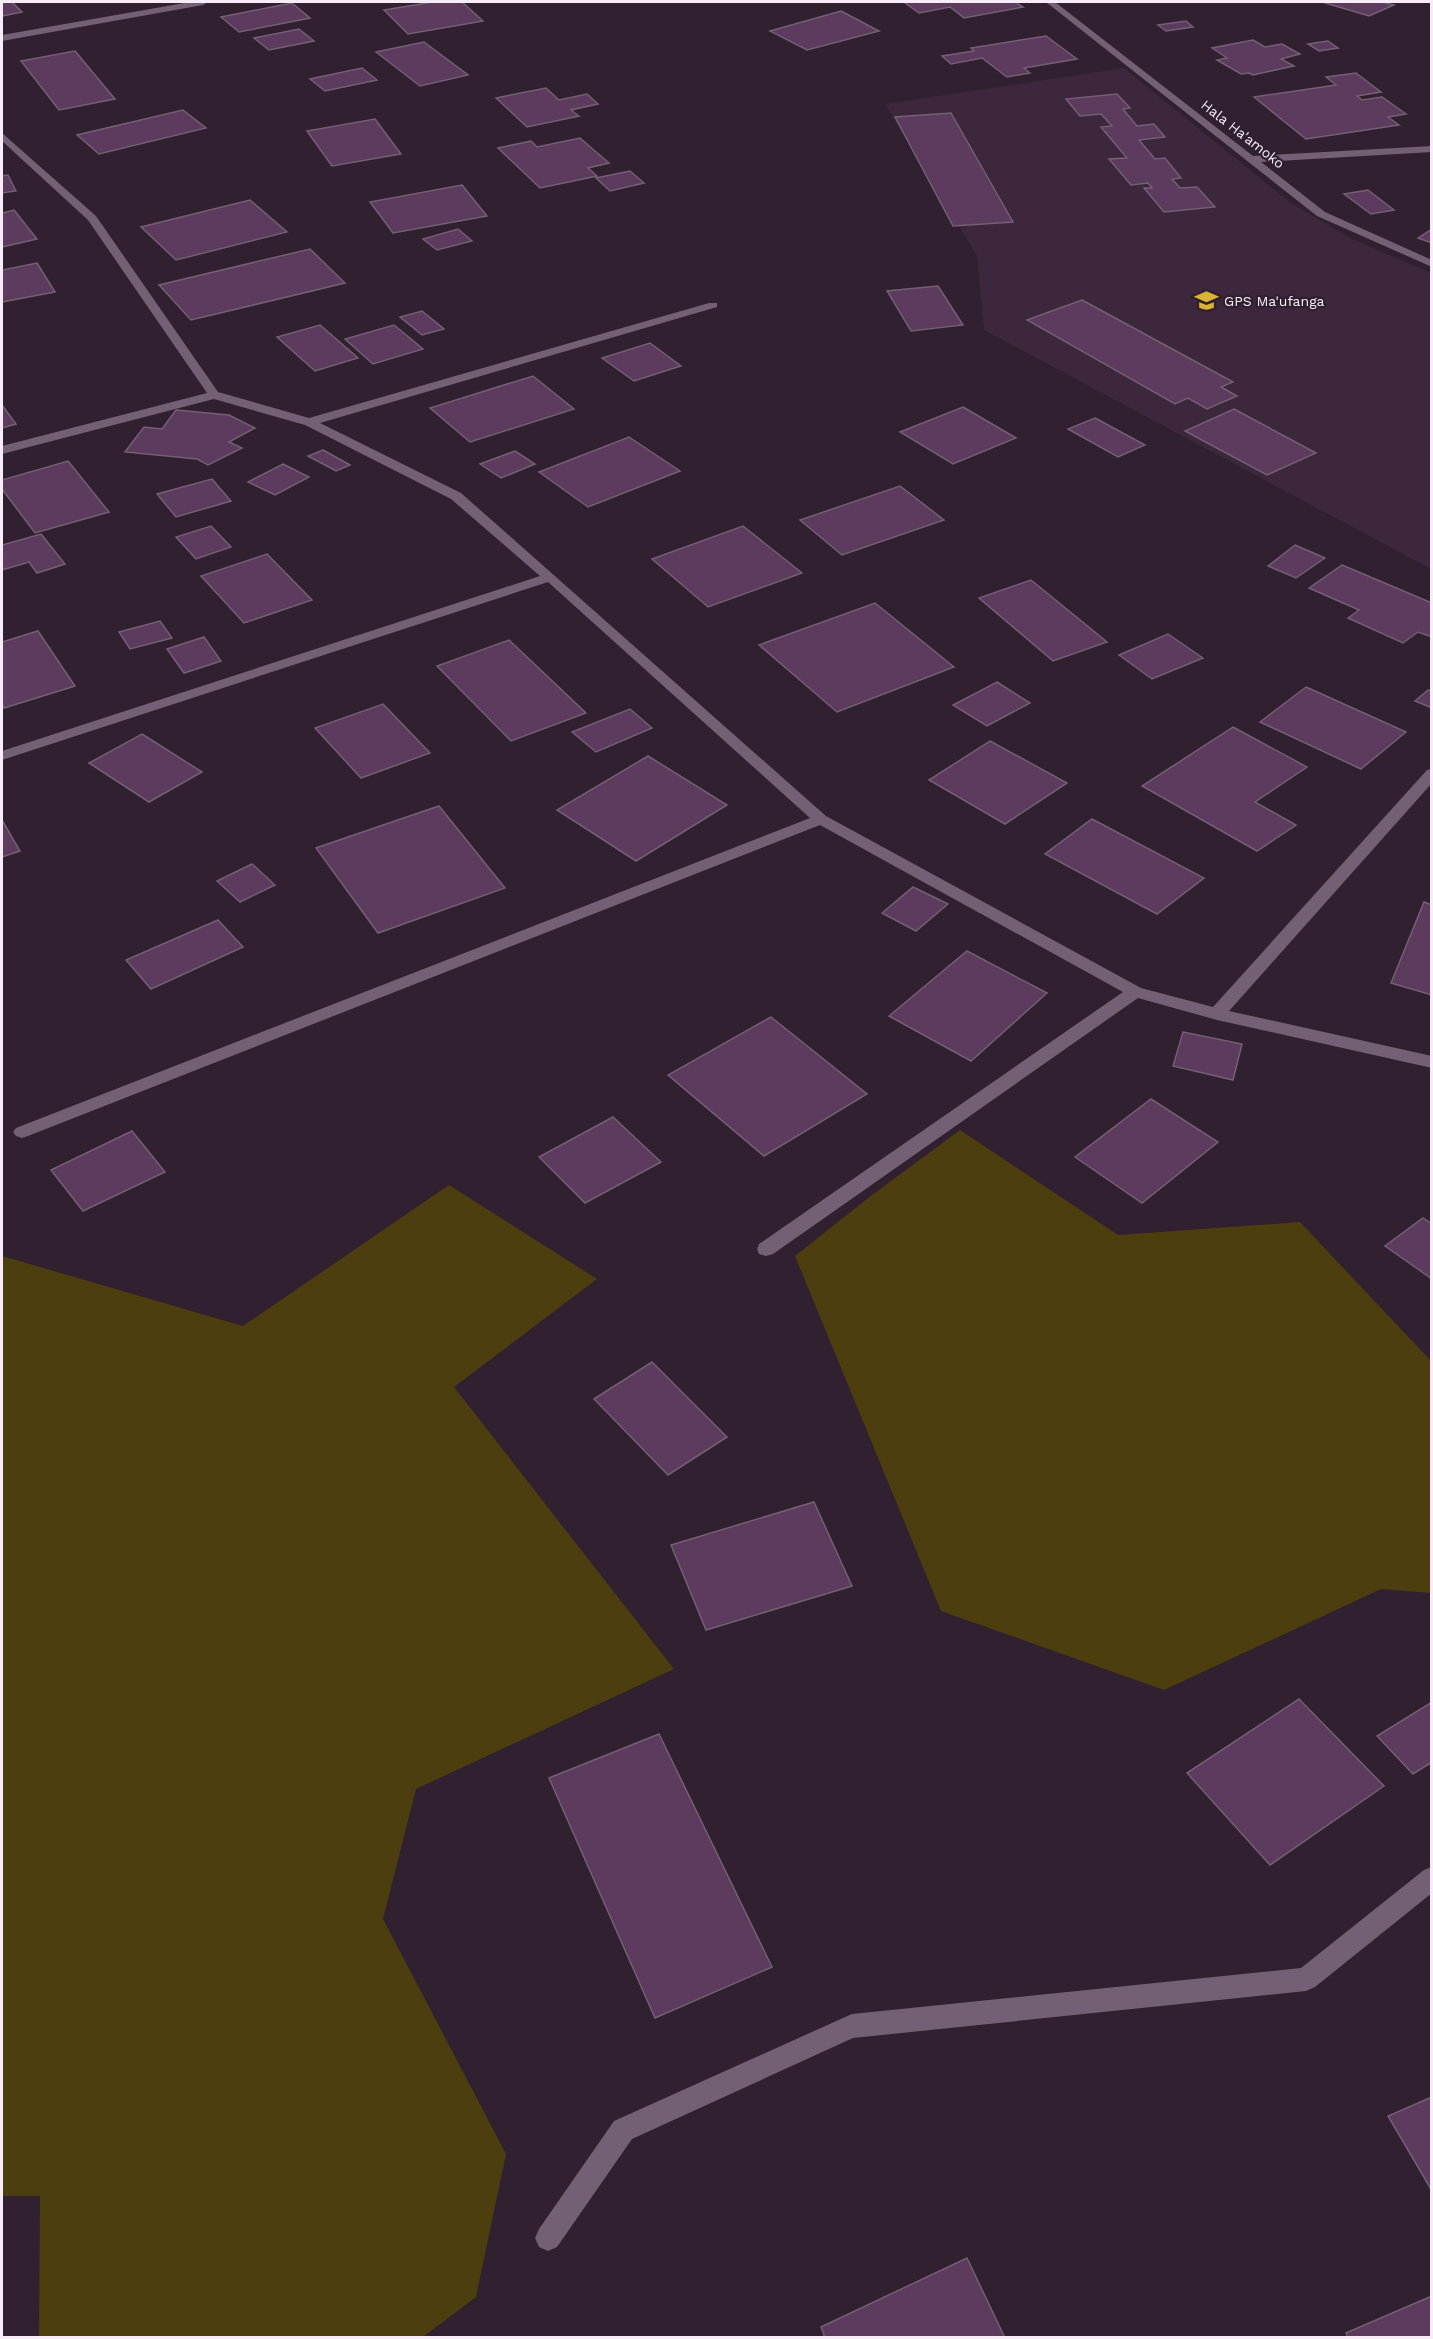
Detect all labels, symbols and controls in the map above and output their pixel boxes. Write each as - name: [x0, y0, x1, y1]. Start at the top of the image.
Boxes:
- street label: Hala Ha'amoko: [1198, 97, 1288, 171]
- school or university icon: GPS Ma'ufanga: [1193, 288, 1219, 314]
- place label: GPS Ma'ufanga: [1224, 293, 1325, 309]

